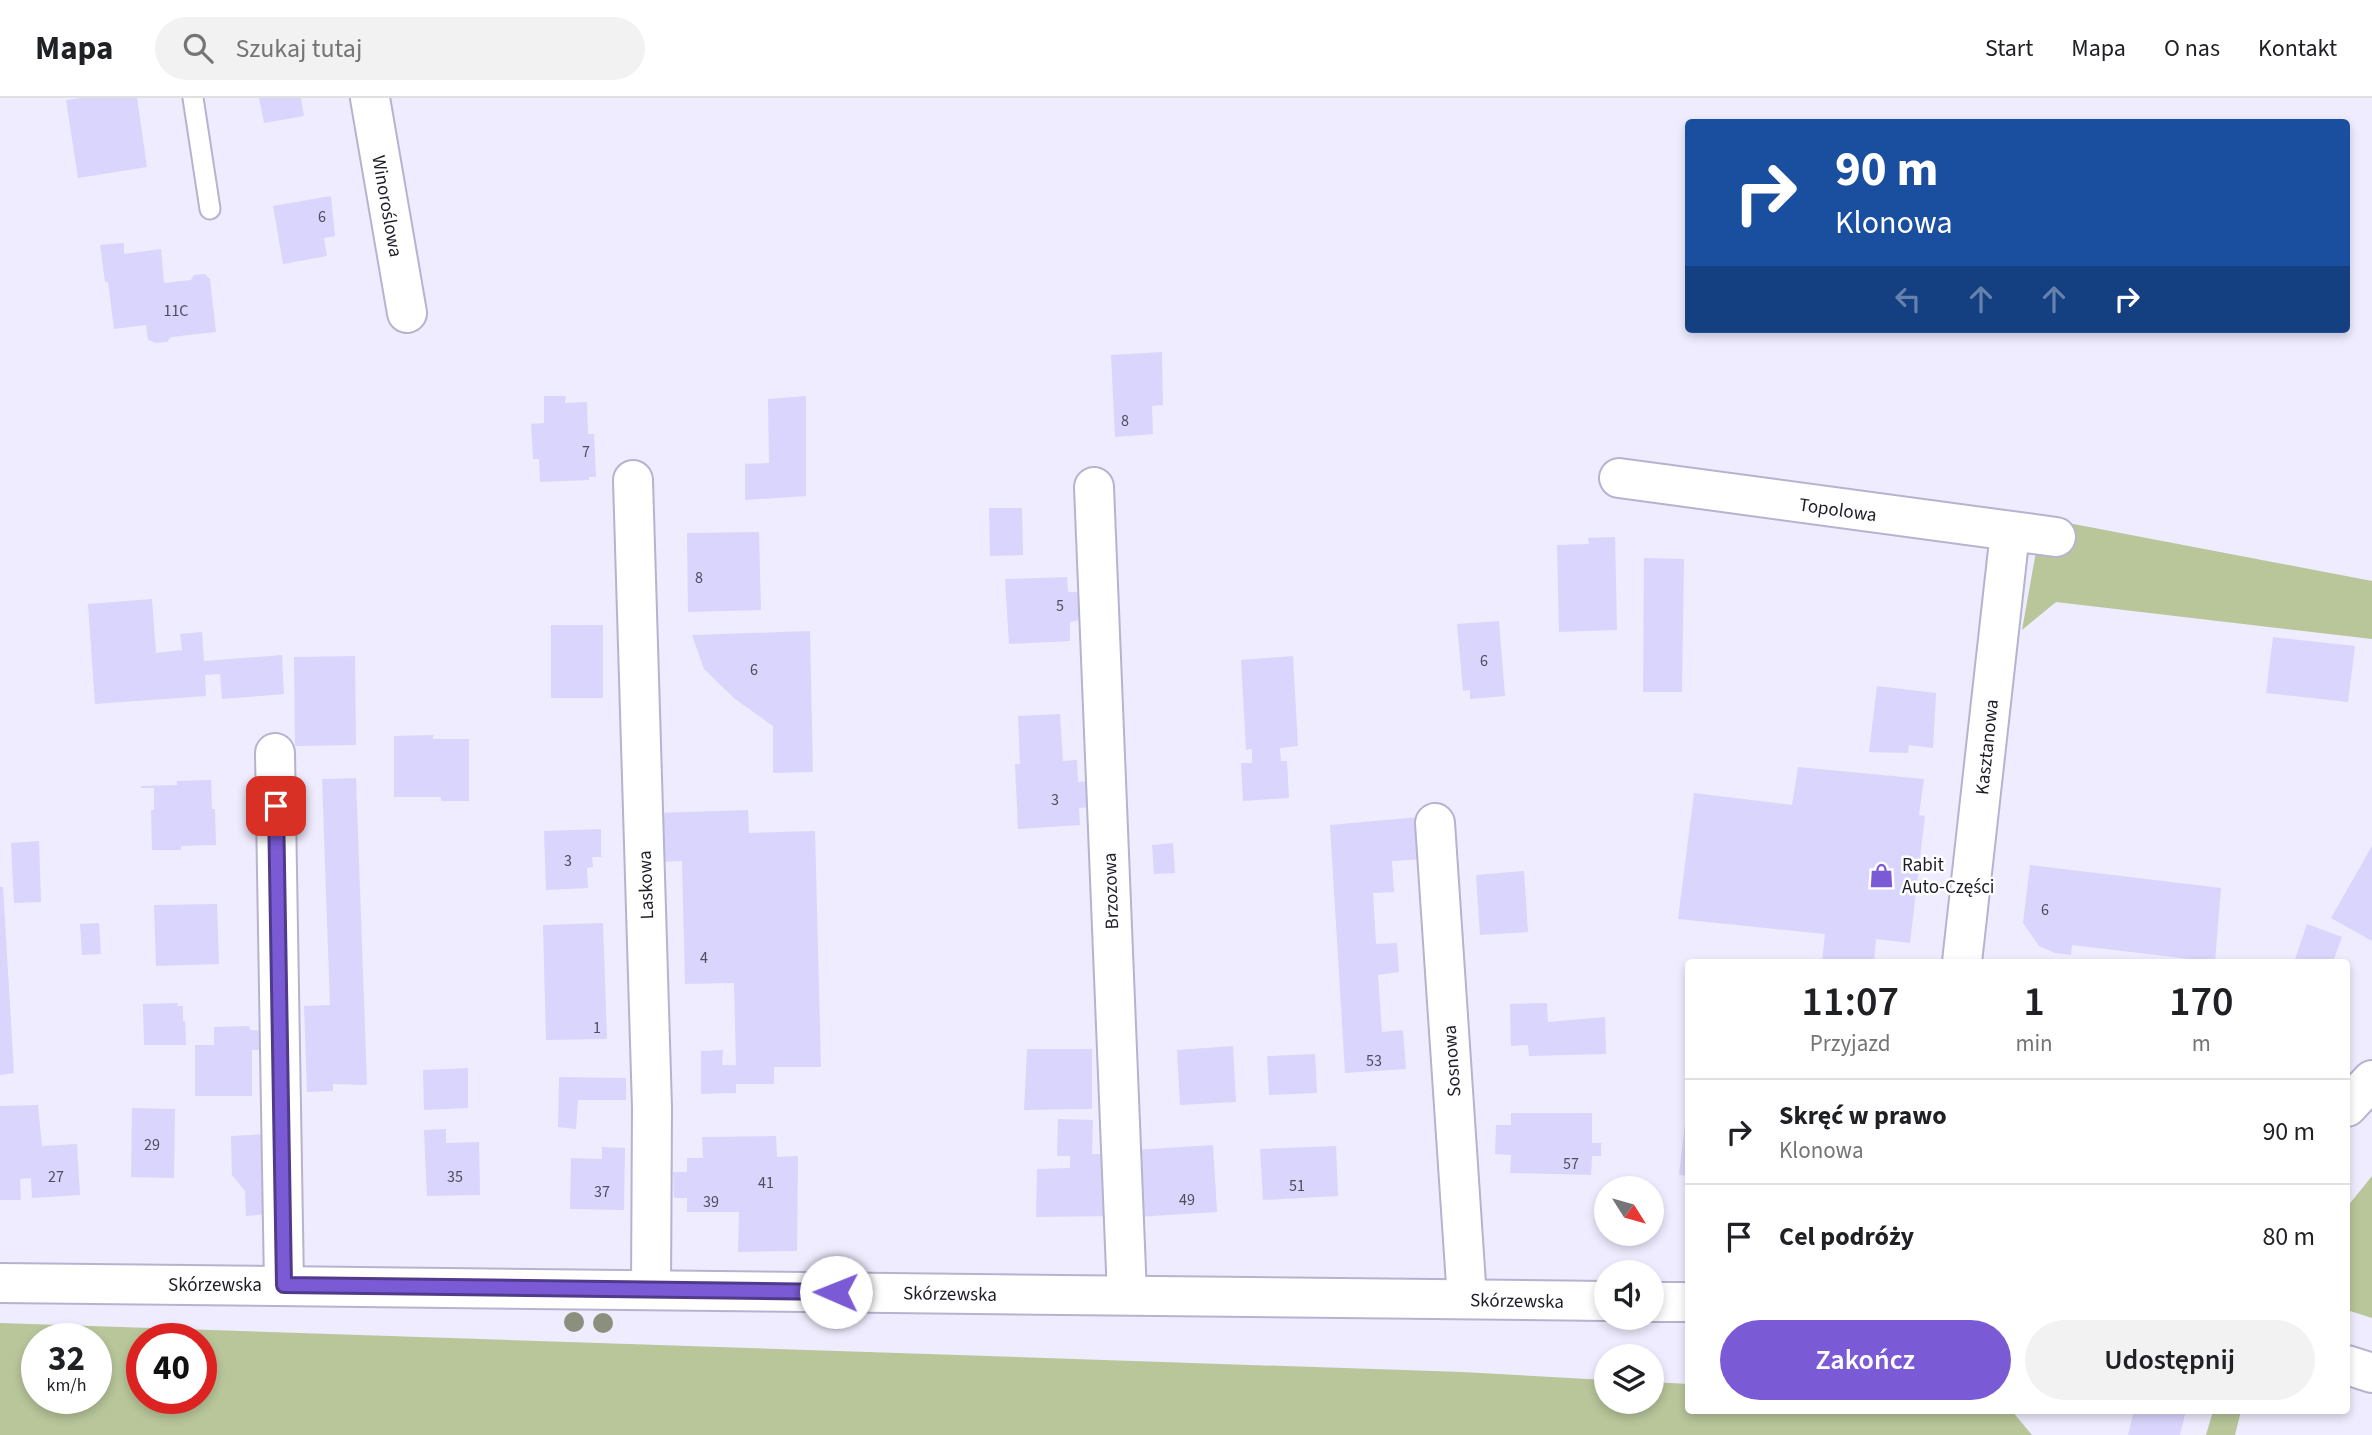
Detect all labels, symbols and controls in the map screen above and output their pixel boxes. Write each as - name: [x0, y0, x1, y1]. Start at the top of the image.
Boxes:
- search box: [155, 17, 645, 80]
- text: Mapa: [35, 25, 113, 72]
- icon: search: [179, 29, 217, 67]
- text: Szukaj tutaj: [235, 30, 362, 67]
- text: Start: [1985, 31, 2033, 66]
- text: Mapa: [2071, 31, 2126, 66]
- text: O nas: [2164, 31, 2220, 66]
- text: Kontakt: [2258, 31, 2337, 66]
- text: 90 m: [1835, 135, 1939, 205]
- icon: right: [1720, 147, 1811, 238]
- street label: Winoroślowa: [364, 153, 409, 259]
- text: Klonowa: [1835, 200, 1953, 246]
- house number: 6: [318, 206, 326, 228]
- icon: left: [1889, 280, 1927, 318]
- icon: ahead: [1962, 280, 2000, 318]
- icon: ahead: [2035, 280, 2073, 318]
- icon: right: [2108, 280, 2146, 318]
- house number: 11C: [163, 300, 189, 322]
- house number: 8: [1121, 410, 1129, 432]
- house number: 7: [582, 441, 590, 463]
- street label: Topolowa: [1797, 492, 1878, 529]
- house number: 8: [695, 567, 703, 589]
- house number: 5: [1056, 595, 1064, 617]
- house number: 6: [1480, 650, 1488, 672]
- house number: 6: [750, 659, 758, 681]
- street label: Kasztanowa: [1969, 698, 2006, 796]
- pin: [246, 776, 306, 836]
- icon: arrive: [257, 787, 295, 825]
- house number: 3: [1051, 789, 1059, 811]
- house number: 3: [564, 850, 572, 872]
- street label: Laskowa: [632, 850, 661, 920]
- street label: Brzozowa: [1097, 852, 1126, 930]
- place label: Rabit Auto-Części: [1902, 852, 1994, 901]
- shop icon: Rabit Auto-Części: [1868, 861, 1896, 889]
- house number: 6: [2041, 899, 2049, 921]
- house number: 4: [700, 947, 708, 969]
- text: 11:07: [1801, 972, 1899, 1032]
- text: 1: [2023, 972, 2045, 1032]
- text: 170: [2169, 972, 2234, 1032]
- house number: 1: [593, 1017, 601, 1039]
- street label: Sosnowa: [1437, 1024, 1468, 1098]
- text: Przyjazd: [1810, 1027, 1891, 1060]
- text: min: [2015, 1027, 2053, 1060]
- text: m: [2192, 1027, 2211, 1060]
- house number: 53: [1366, 1050, 1382, 1072]
- text: Skręć w prawo: [1779, 1097, 1947, 1134]
- icon: right: [1720, 1113, 1758, 1151]
- text: 90 m: [2262, 1113, 2315, 1150]
- house number: 29: [144, 1134, 160, 1156]
- text: Klonowa: [1779, 1134, 1864, 1167]
- house number: 57: [1563, 1153, 1579, 1175]
- house number: 27: [48, 1166, 64, 1188]
- house number: 35: [447, 1166, 463, 1188]
- house number: 41: [758, 1172, 774, 1194]
- house number: 51: [1289, 1175, 1305, 1197]
- north arrow: [1594, 1176, 1664, 1246]
- map controls: [1594, 1176, 1664, 1414]
- house number: 37: [594, 1181, 610, 1203]
- house number: 49: [1179, 1189, 1195, 1211]
- house number: 39: [703, 1191, 719, 1213]
- icon: arrive: [1720, 1218, 1758, 1256]
- text: Cel podróży: [1779, 1218, 1914, 1255]
- text: 80 m: [2262, 1218, 2315, 1255]
- position arrow: [799, 1255, 873, 1329]
- button: sound: [1594, 1260, 1664, 1330]
- street label: Skórzewska: [168, 1272, 262, 1299]
- street label: Skórzewska: [903, 1280, 997, 1309]
- street label: Skórzewska: [1470, 1287, 1564, 1316]
- button: Zakończ: [1720, 1320, 2011, 1400]
- button: Udostępnij: [2025, 1320, 2315, 1400]
- speed limit sign: 40: [126, 1323, 217, 1414]
- text: 32: [48, 1334, 85, 1384]
- button: layers: [1594, 1344, 1664, 1414]
- text: km/h: [47, 1373, 86, 1398]

